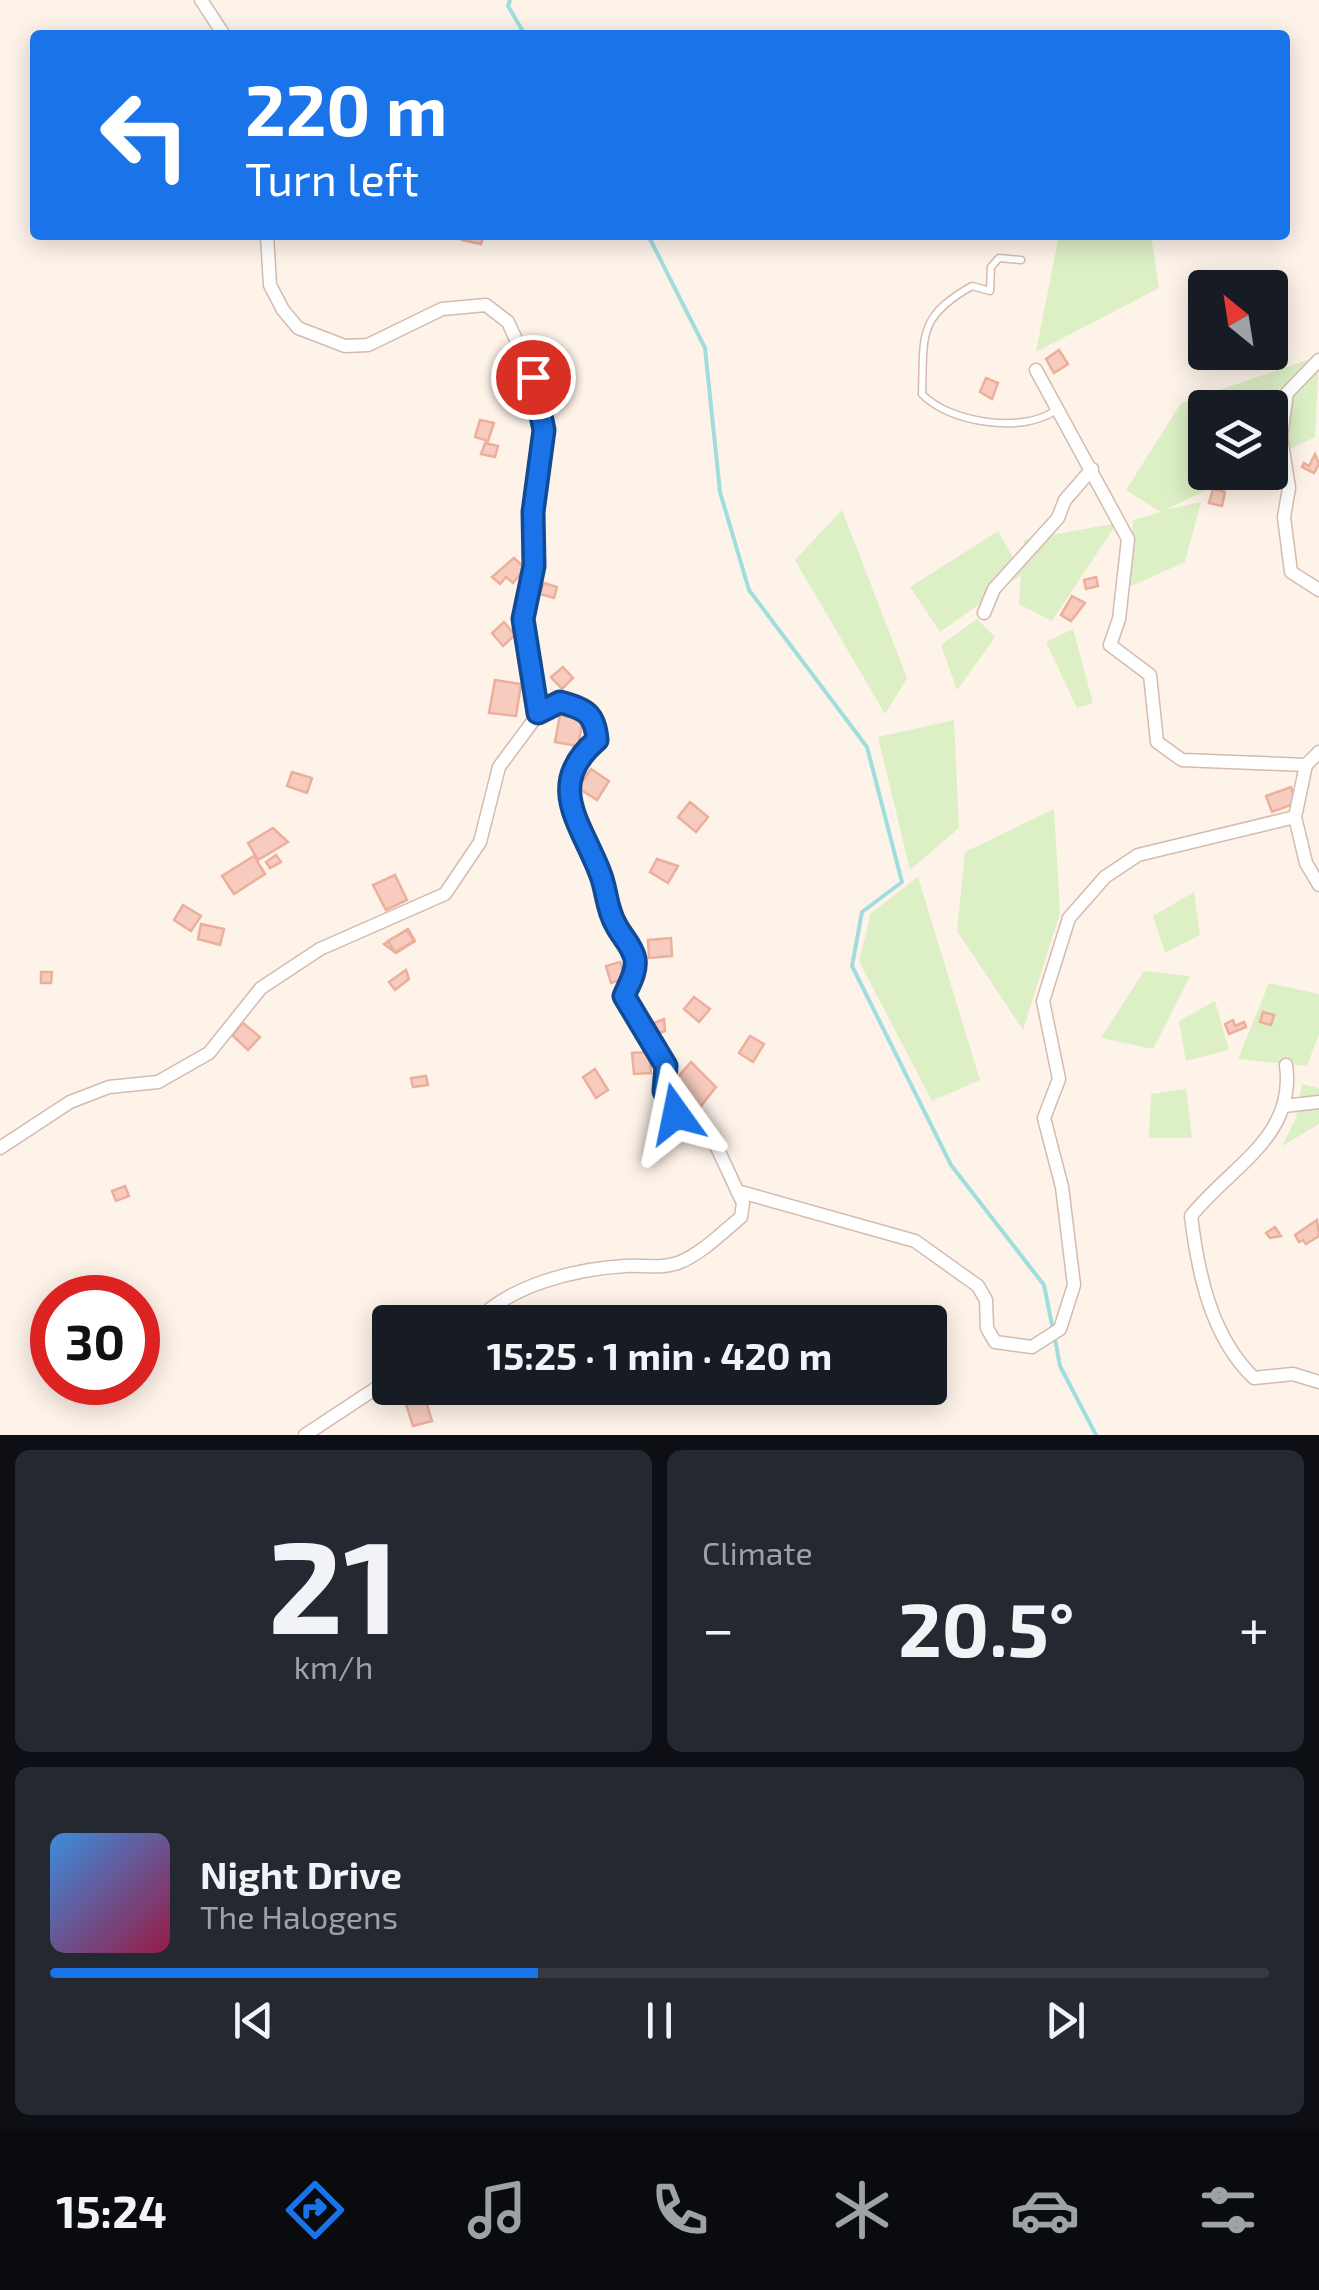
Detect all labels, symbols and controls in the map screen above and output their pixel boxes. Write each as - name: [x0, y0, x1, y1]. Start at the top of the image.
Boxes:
- text: 220 m: [245, 66, 447, 150]
- icon: left: [80, 70, 210, 200]
- text: Turn left: [245, 151, 419, 205]
- north arrow: [1188, 270, 1288, 370]
- map controls: [1188, 270, 1288, 490]
- pin: [491, 335, 576, 420]
- icon: arrive: [506, 350, 561, 405]
- button: layers: [1188, 390, 1288, 490]
- position arrow: [624, 1062, 728, 1166]
- speed limit sign: 30: [30, 1275, 160, 1405]
- text: 15:25 · 1 min · 420 m: [487, 1332, 832, 1378]
- text: 21: [268, 1504, 399, 1660]
- text: Climate: [702, 1533, 813, 1571]
- text: 20.5°: [898, 1582, 1075, 1672]
- text: −: [702, 1594, 734, 1660]
- text: +: [1239, 1594, 1269, 1660]
- text: km/h: [294, 1647, 373, 1685]
- text: Night Drive: [200, 1851, 402, 1897]
- text: The Halogens: [200, 1897, 398, 1935]
- icon: previous: [226, 1993, 281, 2048]
- icon: pause: [632, 1993, 687, 2048]
- icon: next: [1038, 1993, 1093, 2048]
- icon: directions: [280, 2175, 350, 2245]
- icon: music: [462, 2175, 532, 2245]
- icon: phone: [645, 2175, 715, 2245]
- icon: climate: [827, 2175, 897, 2245]
- icon: car: [1010, 2175, 1080, 2245]
- icon: filters: [1193, 2175, 1263, 2245]
- text: 15:24: [56, 2183, 167, 2237]

